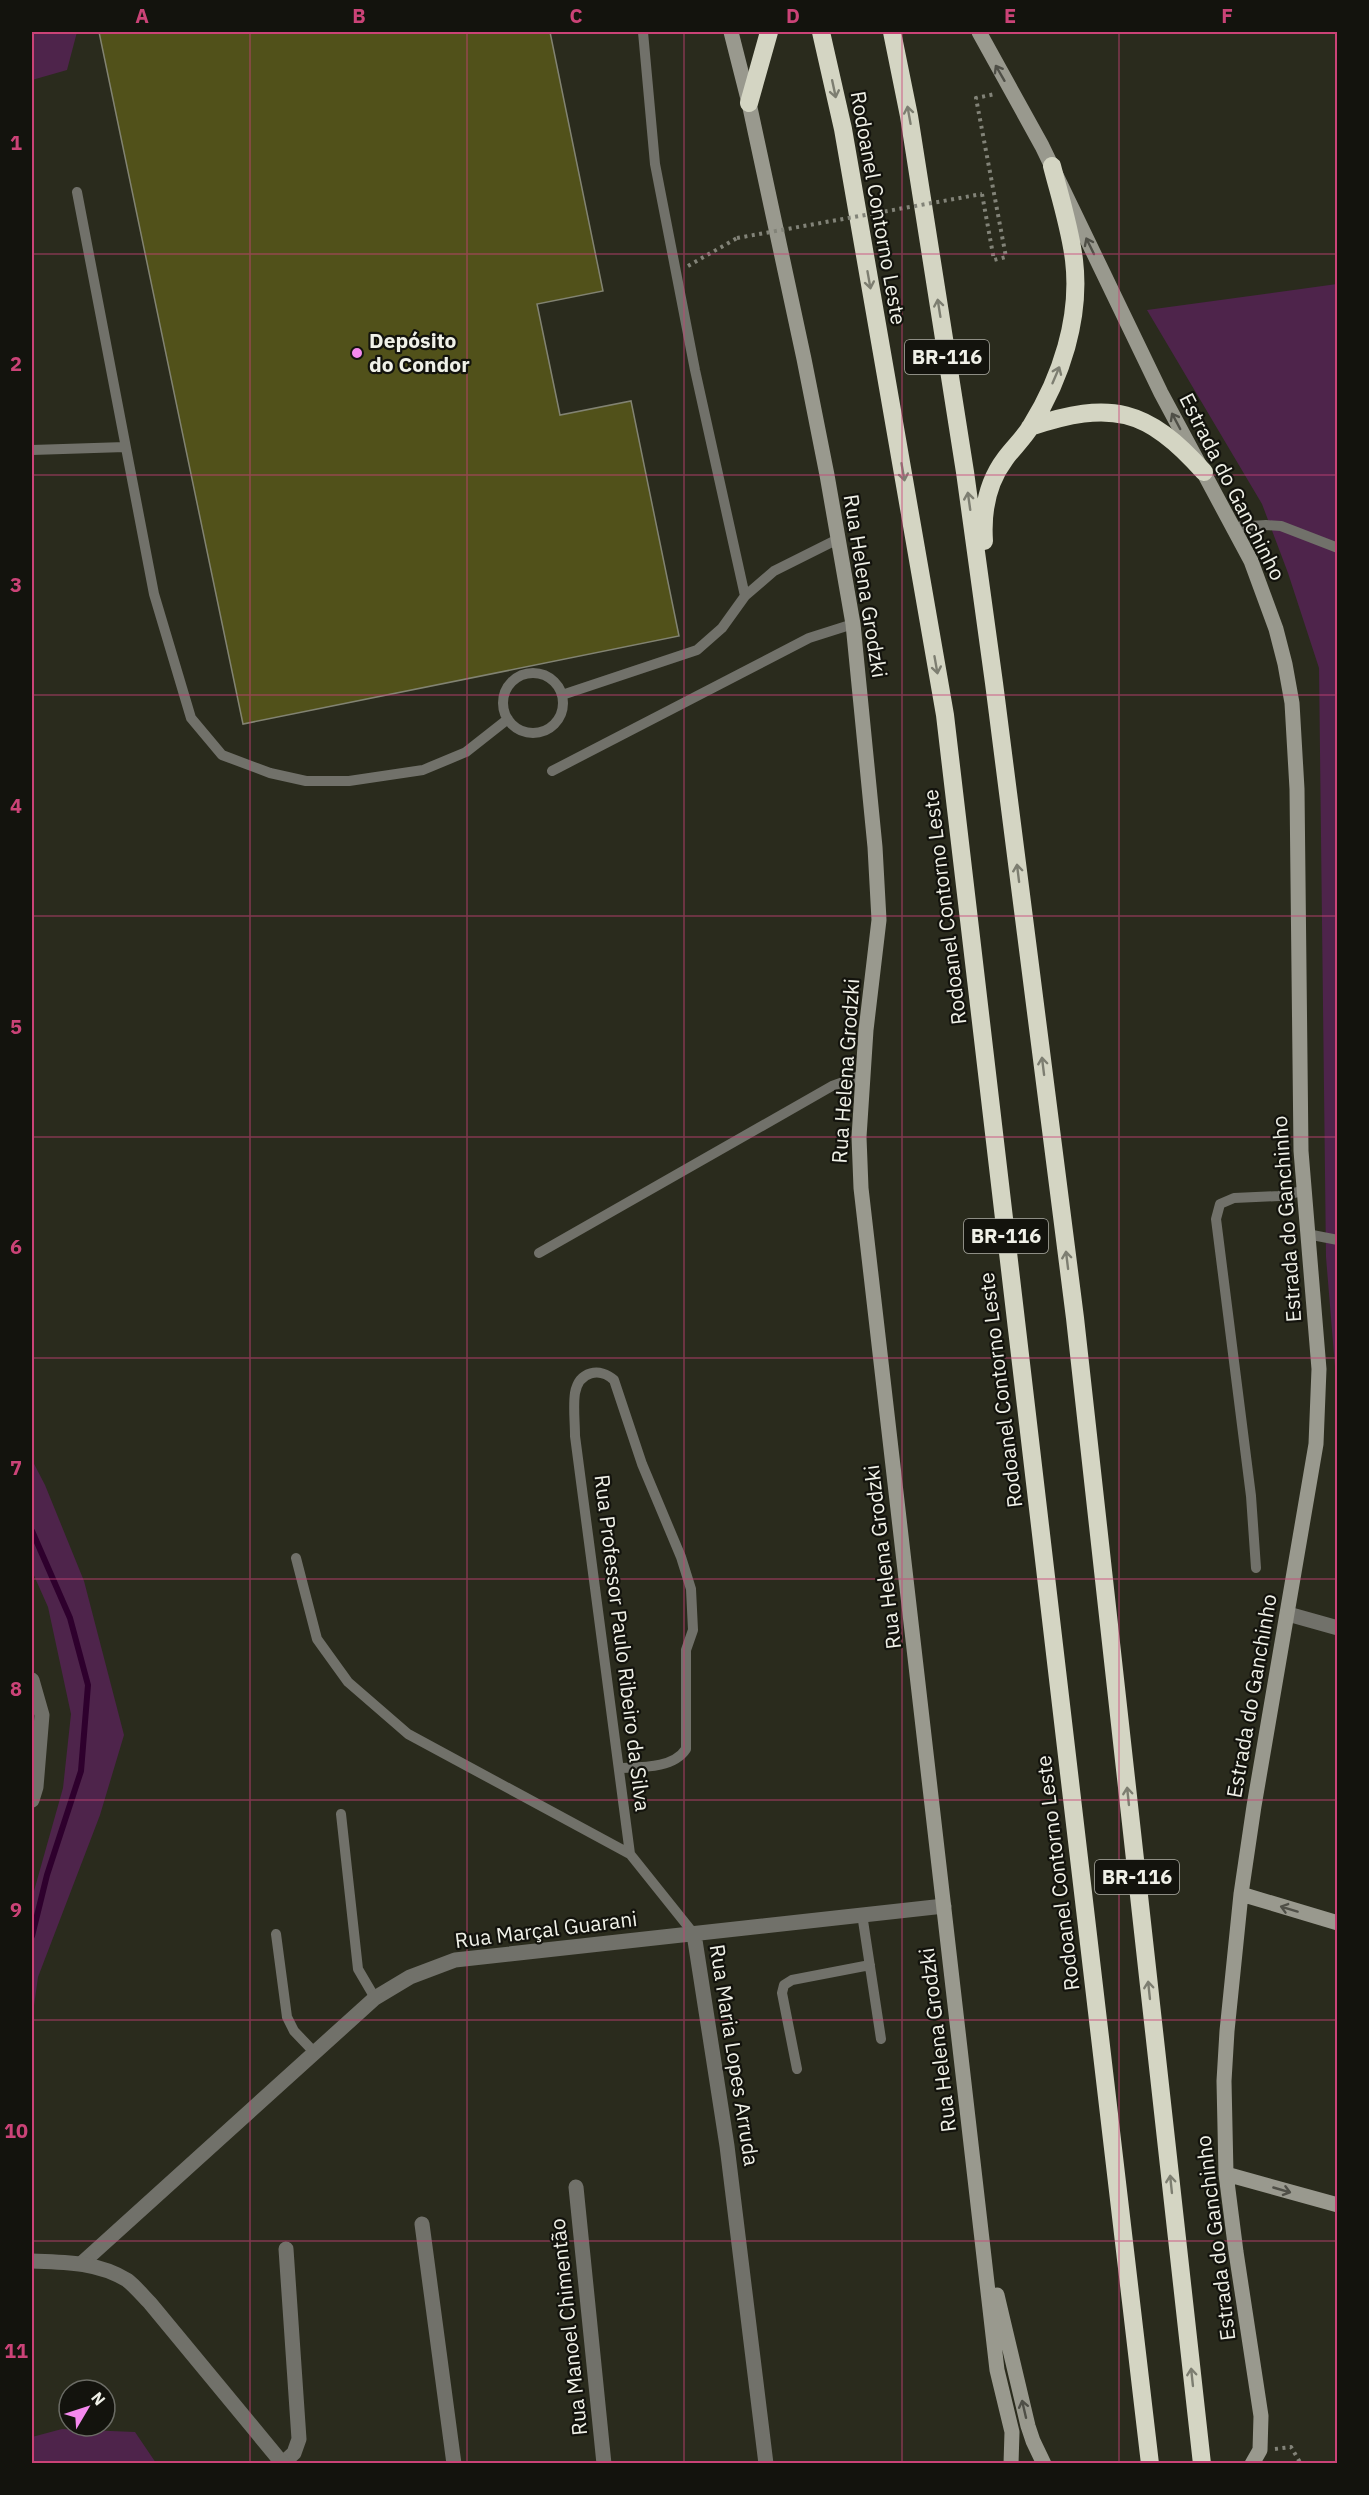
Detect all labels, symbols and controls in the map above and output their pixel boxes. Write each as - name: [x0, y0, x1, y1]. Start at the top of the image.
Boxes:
- text: A: [135, 2, 149, 29]
- text: B: [352, 2, 366, 29]
- text: C: [569, 2, 583, 29]
- text: D: [786, 2, 800, 29]
- text: E: [1004, 2, 1016, 29]
- text: F: [1221, 2, 1233, 29]
- one-way arrow: [994, 65, 1006, 82]
- one-way arrow: [828, 79, 840, 98]
- street label: Rodoanel Contorno Leste: [845, 89, 913, 327]
- one-way arrow: [903, 106, 914, 126]
- text: 1: [10, 129, 22, 156]
- one-way arrow: [1084, 237, 1096, 255]
- one-way arrow: [864, 270, 875, 290]
- one-way arrow: [933, 299, 944, 318]
- place label: Depósito do Condor: [369, 326, 470, 378]
- road number: BR-116: [905, 340, 989, 374]
- marker: Depósito do Condor: [350, 346, 364, 360]
- text: 2: [10, 350, 22, 377]
- one-way arrow: [1051, 367, 1062, 385]
- street label: Estrada do Ganchinho: [1173, 388, 1292, 585]
- one-way arrow: [1170, 413, 1182, 430]
- one-way arrow: [897, 462, 908, 482]
- one-way arrow: [963, 491, 974, 511]
- street label: Rua Helena Grodzki: [838, 492, 894, 680]
- text: 3: [10, 571, 22, 598]
- one-way arrow: [931, 654, 942, 674]
- street label: Rodoanel Contorno Leste: [916, 788, 972, 1026]
- text: 4: [10, 792, 22, 819]
- one-way arrow: [1013, 863, 1024, 883]
- street label: Rua Helena Grodzki: [825, 977, 865, 1164]
- text: 5: [10, 1013, 22, 1040]
- one-way arrow: [1037, 1057, 1048, 1077]
- street label: Estrada do Ganchinho: [1265, 1115, 1307, 1323]
- road number: BR-116: [964, 1219, 1048, 1253]
- text: 6: [10, 1233, 22, 1260]
- one-way arrow: [1062, 1250, 1073, 1270]
- street label: Rodoanel Contorno Leste: [972, 1271, 1028, 1509]
- text: 7: [10, 1454, 22, 1481]
- street label: Rua Helena Grodzki: [857, 1463, 907, 1651]
- street label: Rua Professor Paulo Ribeiro da Silva: [588, 1473, 658, 1813]
- street label: Estrada do Ganchinho: [1219, 1592, 1283, 1800]
- text: 8: [10, 1675, 22, 1702]
- street label: Rodoanel Contorno Leste: [1029, 1754, 1085, 1992]
- one-way arrow: [1122, 1786, 1133, 1806]
- road number: BR-116: [1095, 1860, 1179, 1894]
- text: 9: [10, 1896, 22, 1923]
- one-way arrow: [1280, 1903, 1299, 1914]
- street label: Rua Marçal Guarani: [453, 1904, 639, 1954]
- street label: Rua Maria Lopes Arruda: [704, 1942, 766, 2168]
- street label: Rua Helena Grodzki: [912, 1946, 962, 2134]
- one-way arrow: [1143, 1980, 1154, 2000]
- text: 10: [4, 2117, 28, 2144]
- street label: Estrada do Ganchinho: [1189, 2134, 1242, 2342]
- one-way arrow: [1165, 2174, 1176, 2194]
- one-way arrow: [1272, 2184, 1291, 2196]
- street label: Rua Manoel Chimentão: [543, 2217, 593, 2437]
- text: 11: [4, 2337, 28, 2364]
- one-way arrow: [1186, 2368, 1197, 2388]
- north arrow: [57, 2378, 117, 2438]
- text: N: [87, 2388, 110, 2409]
- one-way arrow: [1018, 2400, 1030, 2419]

